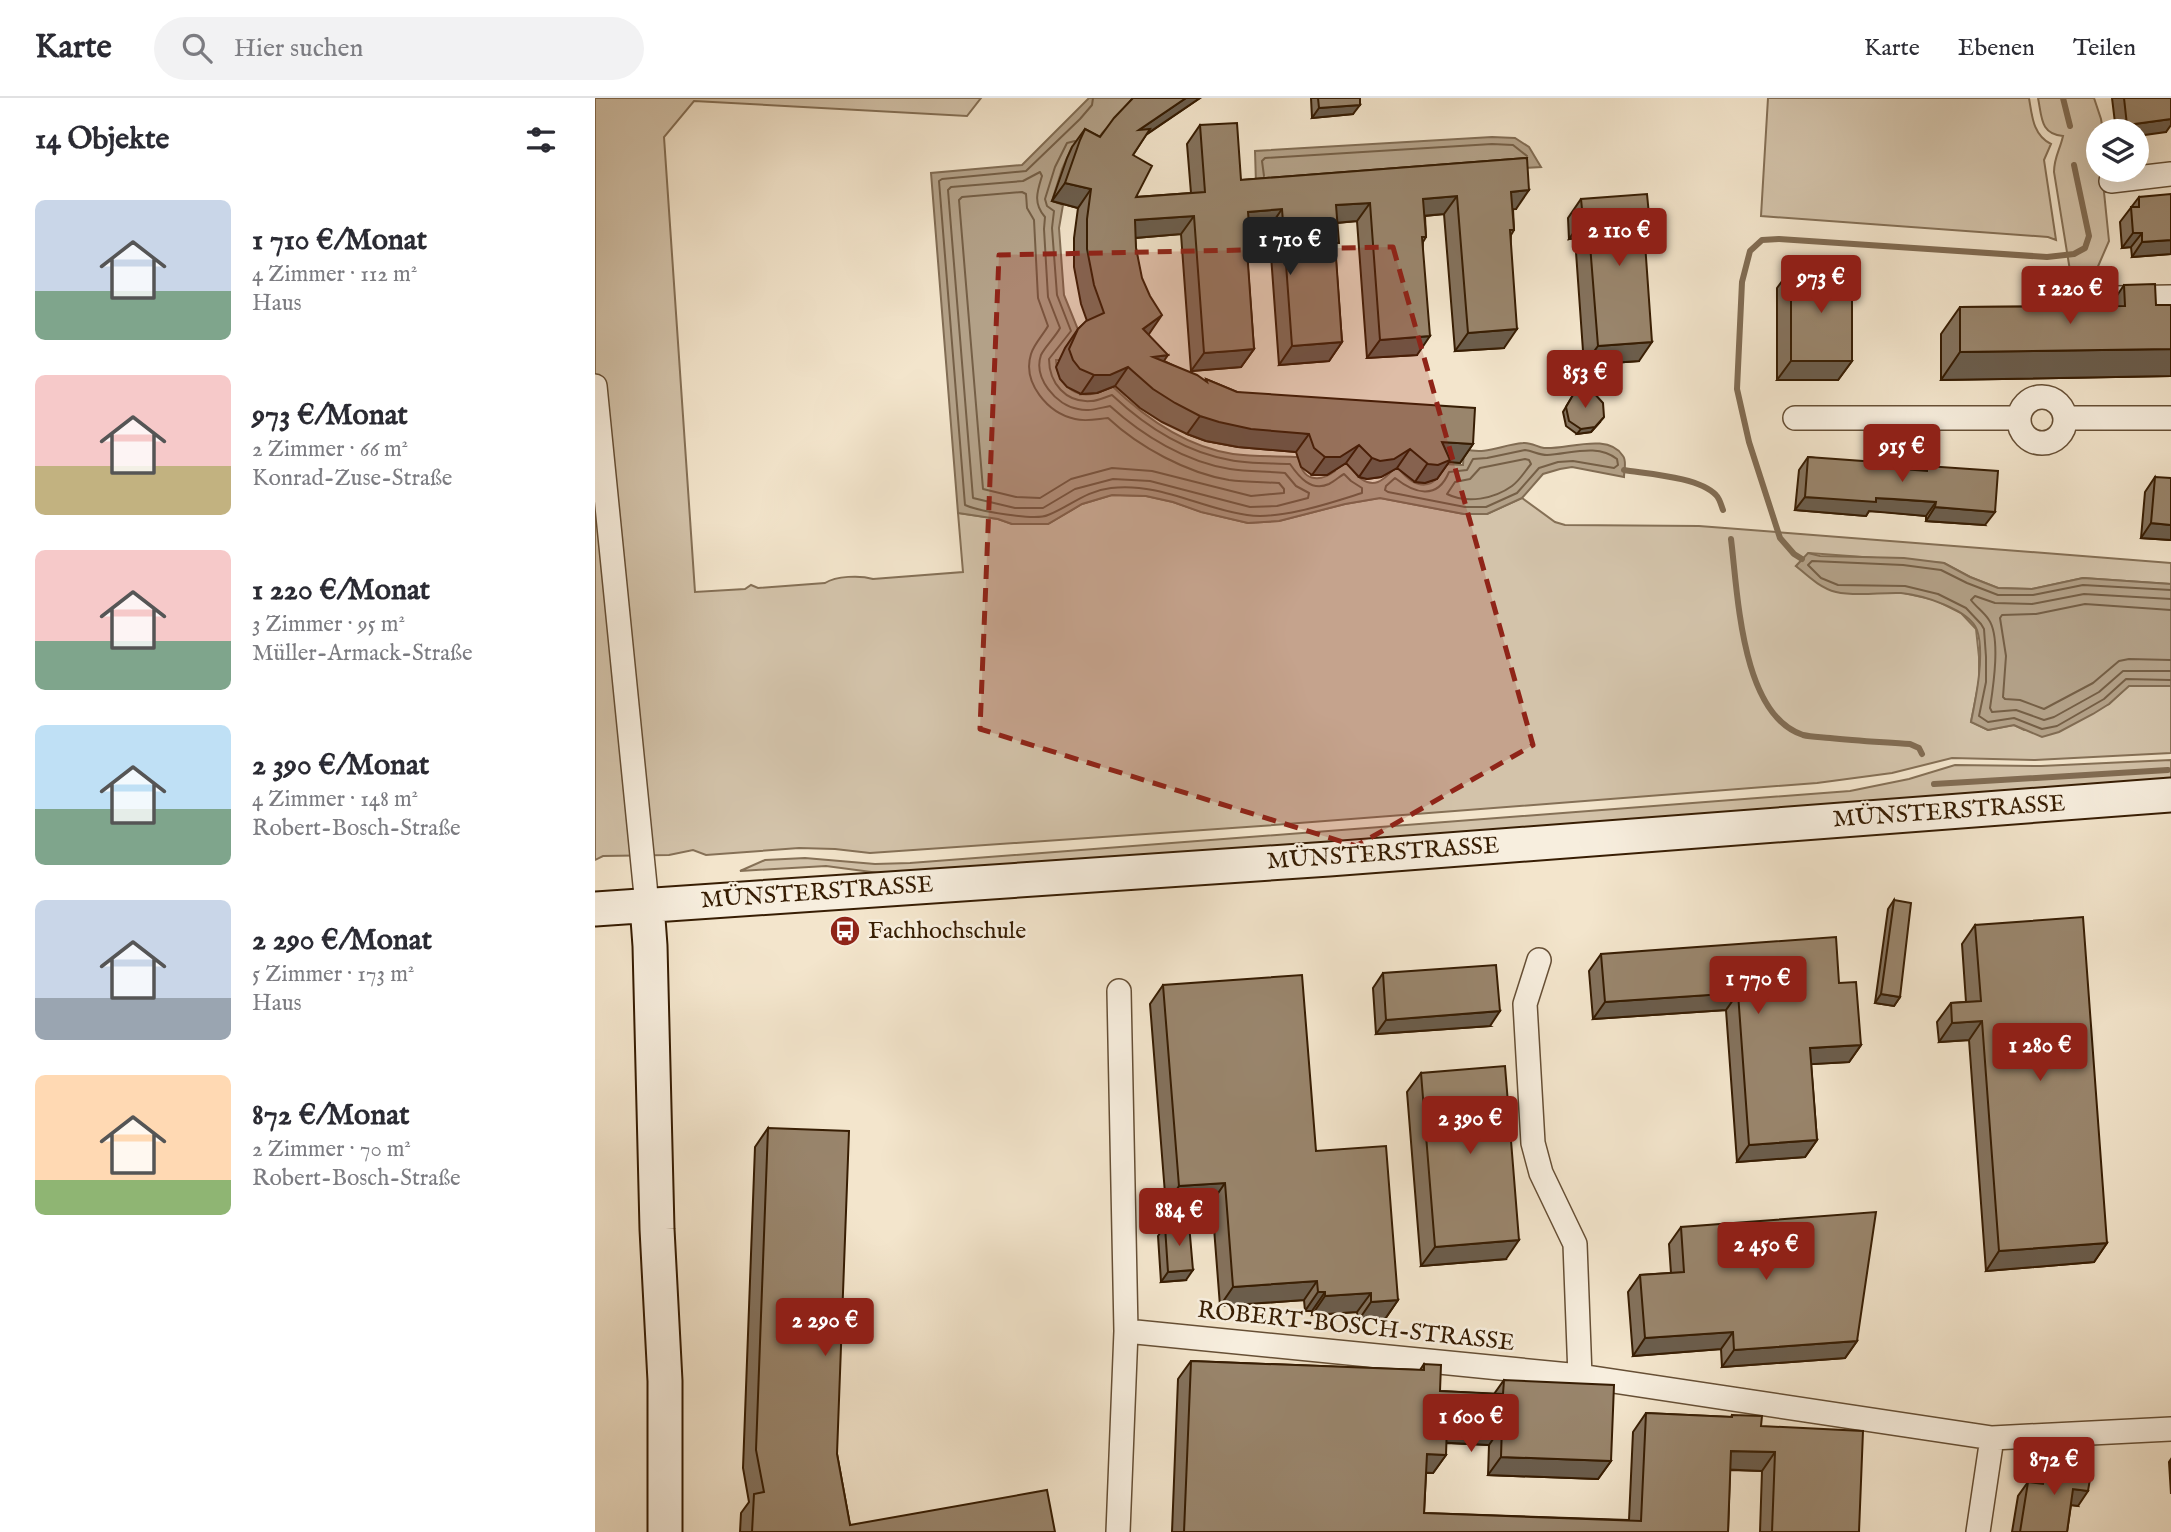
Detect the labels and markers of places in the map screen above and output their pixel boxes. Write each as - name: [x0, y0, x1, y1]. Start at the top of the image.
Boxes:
- pin: 2 110 €: [1554, 208, 1684, 268]
- pin: 1 710 €: [1225, 218, 1355, 277]
- pin: 973 €: [1772, 256, 1870, 315]
- pin: 1 220 €: [2005, 266, 2135, 326]
- pin: 853 €: [1536, 350, 1634, 410]
- pin: 915 €: [1853, 424, 1951, 484]
- bus stop icon: Fachhochschule: [828, 914, 862, 948]
- place label: Fachhochschule: [868, 916, 1026, 947]
- pin: 1 770 €: [1693, 956, 1823, 1016]
- pin: 1 280 €: [1975, 1024, 2105, 1083]
- pin: 2 390 €: [1405, 1096, 1535, 1156]
- pin: 884 €: [1130, 1188, 1228, 1248]
- pin: 2 450 €: [1701, 1222, 1831, 1282]
- pin: 2 290 €: [760, 1298, 890, 1358]
- pin: 1 600 €: [1406, 1394, 1536, 1454]
- pin: 872 €: [2005, 1438, 2103, 1497]

